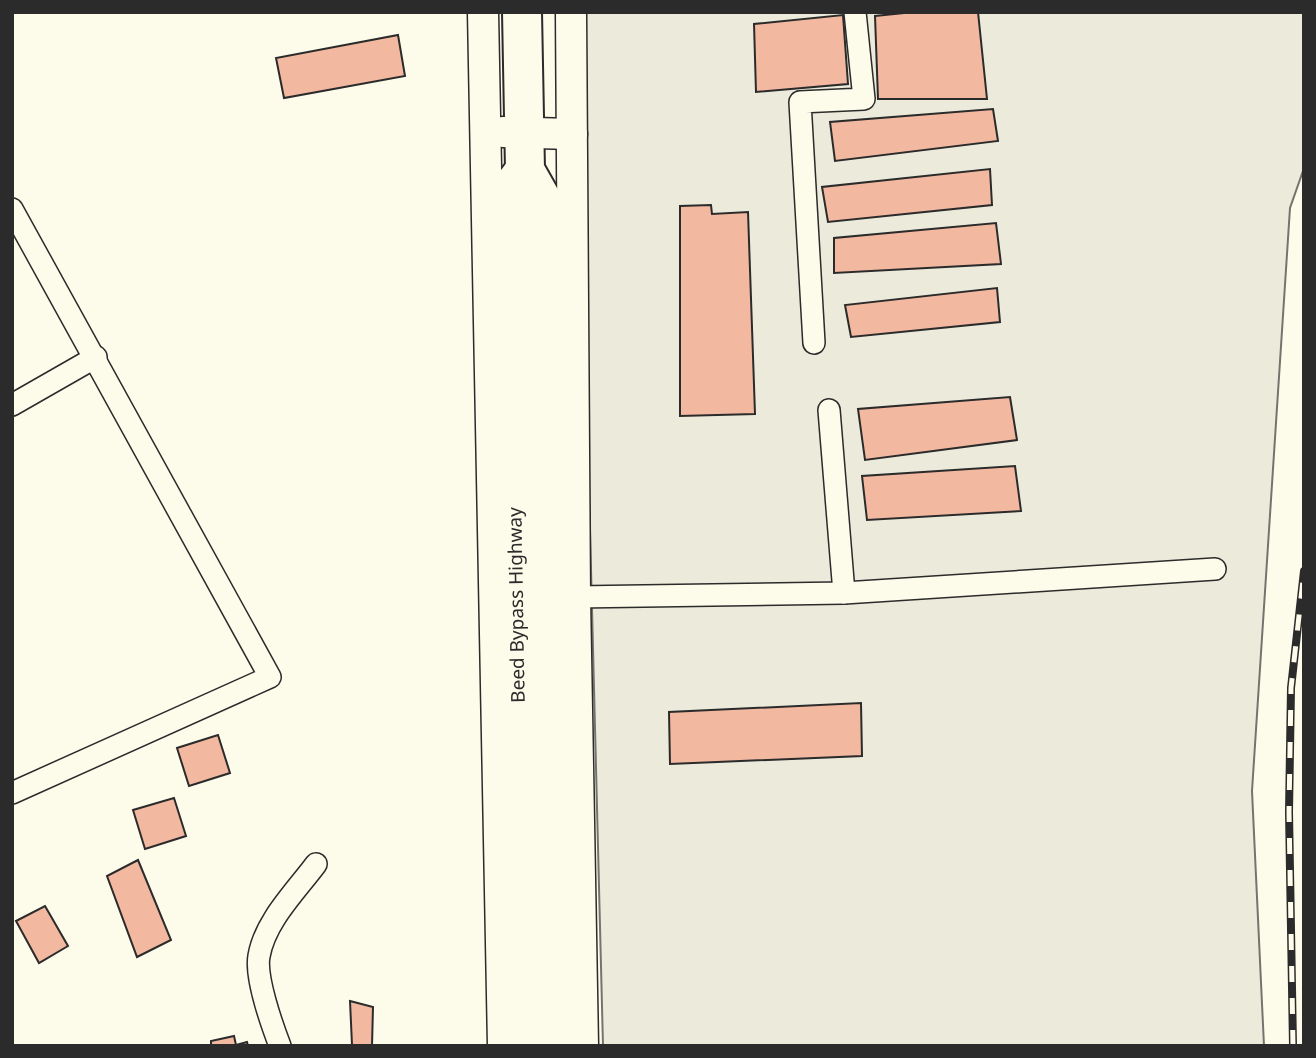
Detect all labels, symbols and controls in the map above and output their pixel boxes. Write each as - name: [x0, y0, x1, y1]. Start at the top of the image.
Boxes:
- street label: Beed Bypass Highway: [501, 507, 531, 703]

